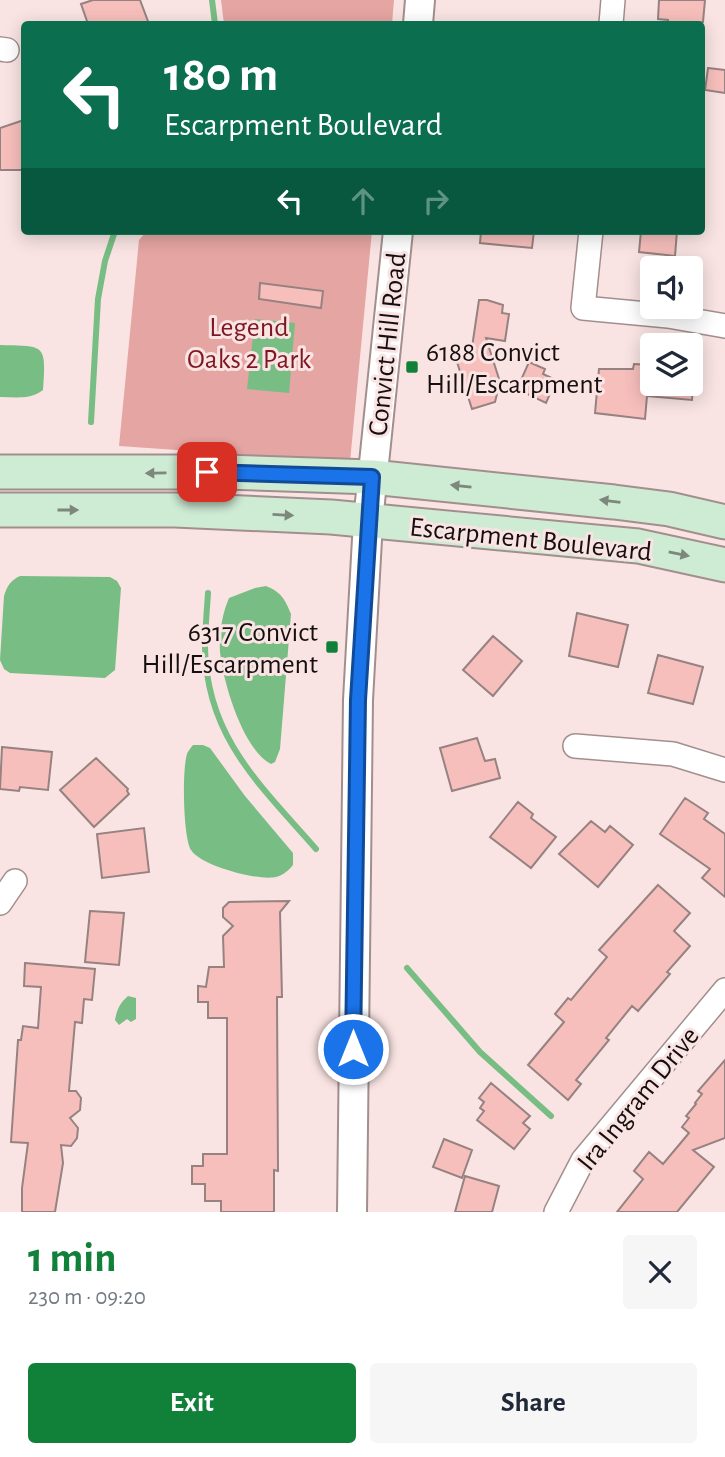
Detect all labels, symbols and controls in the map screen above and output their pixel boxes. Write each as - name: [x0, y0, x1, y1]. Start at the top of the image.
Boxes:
- icon: left: [49, 49, 140, 140]
- text: 180 m: [164, 51, 278, 100]
- text: Escarpment Boulevard: [164, 109, 442, 141]
- icon: left: [271, 182, 309, 220]
- icon: ahead: [344, 182, 382, 220]
- icon: right: [417, 182, 455, 220]
- street label: Convict Hill Road: [364, 251, 412, 437]
- map controls: [640, 256, 703, 396]
- button: sound: [640, 256, 703, 319]
- park label: Legend Oaks 2 Park: [187, 314, 311, 374]
- button: layers: [640, 333, 703, 396]
- place label: 6188 Convict Hill/Escarpment: [426, 339, 603, 399]
- marker: 6188 Convict Hill/Escarpment: [404, 359, 420, 375]
- pin: [177, 442, 237, 502]
- icon: arrive: [188, 453, 226, 491]
- one-way arrow: [145, 467, 167, 479]
- one-way arrow: [449, 480, 471, 491]
- one-way arrow: [599, 496, 621, 507]
- one-way arrow: [57, 504, 79, 516]
- one-way arrow: [272, 510, 294, 521]
- street label: Escarpment Boulevard: [408, 513, 653, 567]
- one-way arrow: [668, 549, 690, 560]
- place label: 6317 Convict Hill/Escarpment: [141, 619, 318, 679]
- marker: 6317 Convict Hill/Escarpment: [324, 639, 340, 655]
- position arrow: [316, 1012, 390, 1086]
- street label: Ira Ingram Drive: [572, 1022, 705, 1176]
- button: close: [623, 1235, 697, 1309]
- text: 1 min: [28, 1237, 117, 1279]
- text: 230 m · 09:20: [28, 1286, 146, 1309]
- button: Exit: [28, 1363, 356, 1443]
- button: Share: [370, 1363, 697, 1443]

